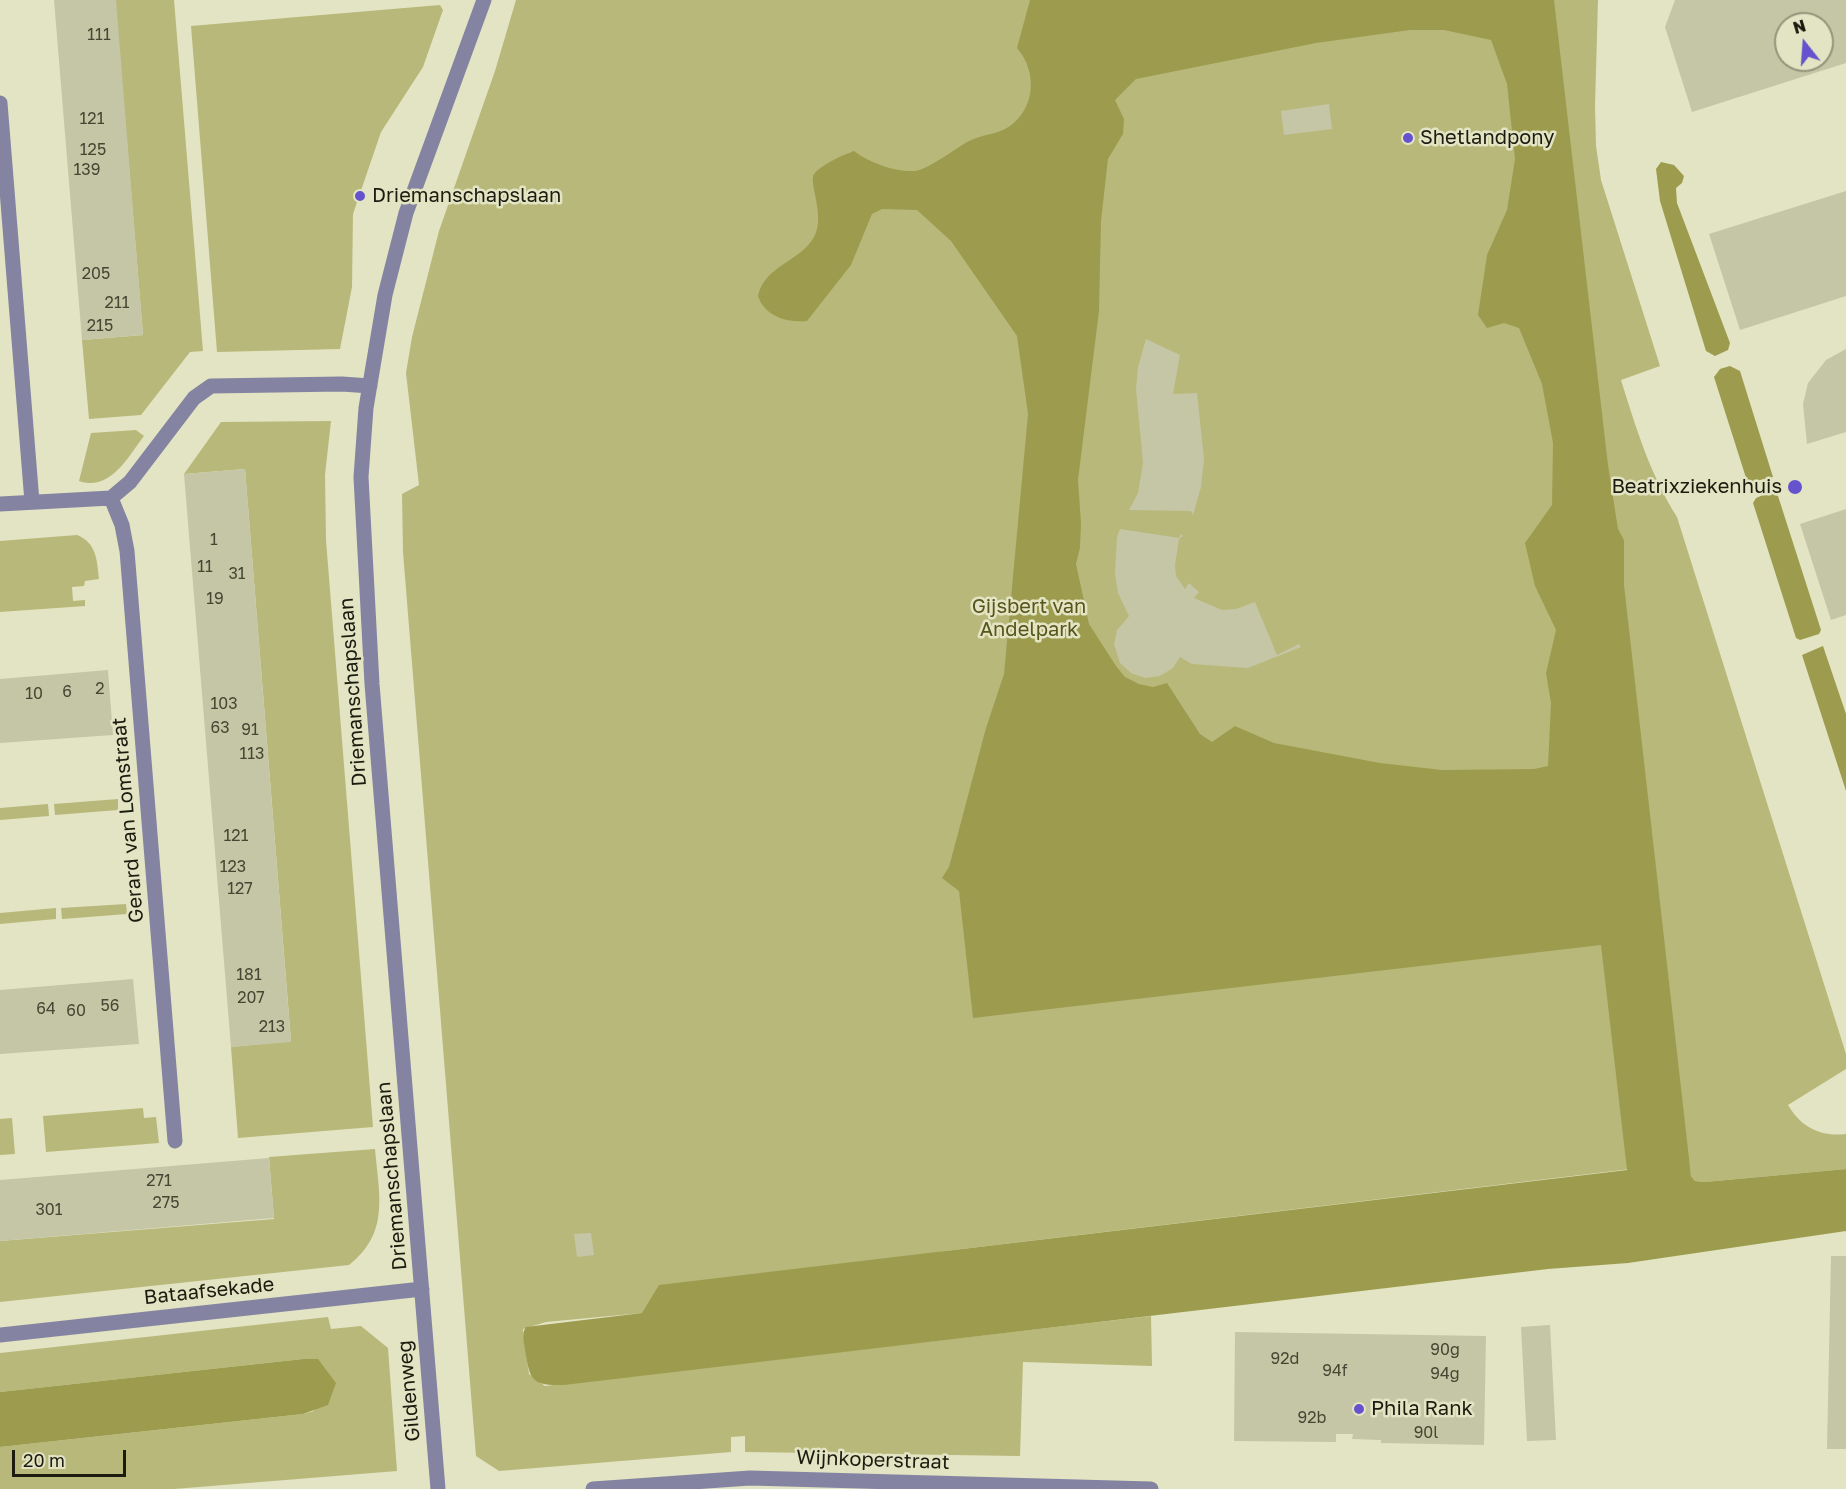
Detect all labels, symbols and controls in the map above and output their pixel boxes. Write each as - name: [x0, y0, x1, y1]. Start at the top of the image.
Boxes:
- north arrow: [1774, 12, 1834, 72]
- text: N: [1791, 15, 1808, 38]
- house number: 111: [87, 25, 111, 45]
- house number: 121: [80, 109, 104, 129]
- place label: Shetlandpony: [1420, 126, 1554, 150]
- marker: Shetlandpony: [1401, 131, 1415, 145]
- house number: 125: [80, 140, 106, 160]
- house number: 139: [74, 160, 100, 180]
- place label: Driemanschapslaan: [372, 184, 561, 208]
- marker: Driemanschapslaan: [353, 189, 367, 203]
- house number: 205: [82, 264, 110, 284]
- house number: 211: [105, 293, 129, 313]
- house number: 215: [87, 316, 113, 336]
- place label: Beatrixziekenhuis: [1611, 475, 1782, 499]
- marker: Beatrixziekenhuis: [1786, 478, 1804, 496]
- house number: 1: [210, 530, 218, 550]
- house number: 11: [197, 557, 213, 577]
- house number: 31: [228, 564, 246, 584]
- house number: 19: [206, 589, 224, 609]
- park label: Gijsbert van Andelpark: [972, 595, 1086, 642]
- street label: Driemanschapslaan: [334, 597, 372, 787]
- house number: 2: [95, 679, 105, 699]
- house number: 6: [62, 682, 72, 702]
- house number: 10: [25, 684, 43, 704]
- house number: 103: [210, 694, 238, 714]
- street label: Gerard van Lomstraat: [107, 716, 149, 924]
- house number: 63: [210, 718, 230, 738]
- house number: 91: [241, 720, 259, 740]
- house number: 113: [240, 744, 264, 764]
- house number: 121: [224, 826, 248, 846]
- house number: 123: [220, 857, 246, 877]
- house number: 127: [227, 879, 253, 899]
- house number: 181: [236, 965, 262, 985]
- house number: 207: [237, 988, 265, 1008]
- house number: 56: [101, 996, 119, 1016]
- house number: 64: [36, 999, 56, 1019]
- house number: 60: [66, 1001, 86, 1021]
- house number: 213: [259, 1017, 285, 1037]
- street label: Driemanschapslaan: [372, 1081, 412, 1271]
- house number: 271: [146, 1171, 172, 1191]
- house number: 275: [152, 1193, 180, 1213]
- house number: 301: [35, 1200, 63, 1220]
- street label: Bataafsekade: [143, 1272, 275, 1310]
- street label: Gildenweg: [393, 1339, 425, 1443]
- house number: 90g: [1430, 1340, 1460, 1360]
- house number: 92d: [1271, 1349, 1299, 1369]
- house number: 94f: [1322, 1361, 1348, 1381]
- house number: 94g: [1430, 1364, 1460, 1384]
- place label: Phila Rank: [1371, 1397, 1473, 1421]
- marker: Phila Rank: [1352, 1402, 1366, 1416]
- house number: 92b: [1298, 1408, 1326, 1428]
- house number: 90l: [1414, 1423, 1438, 1443]
- scale bar: [15, 1438, 129, 1476]
- street label: Wijnkoperstraat: [796, 1445, 950, 1475]
- text: 20 m: [23, 1449, 65, 1471]

